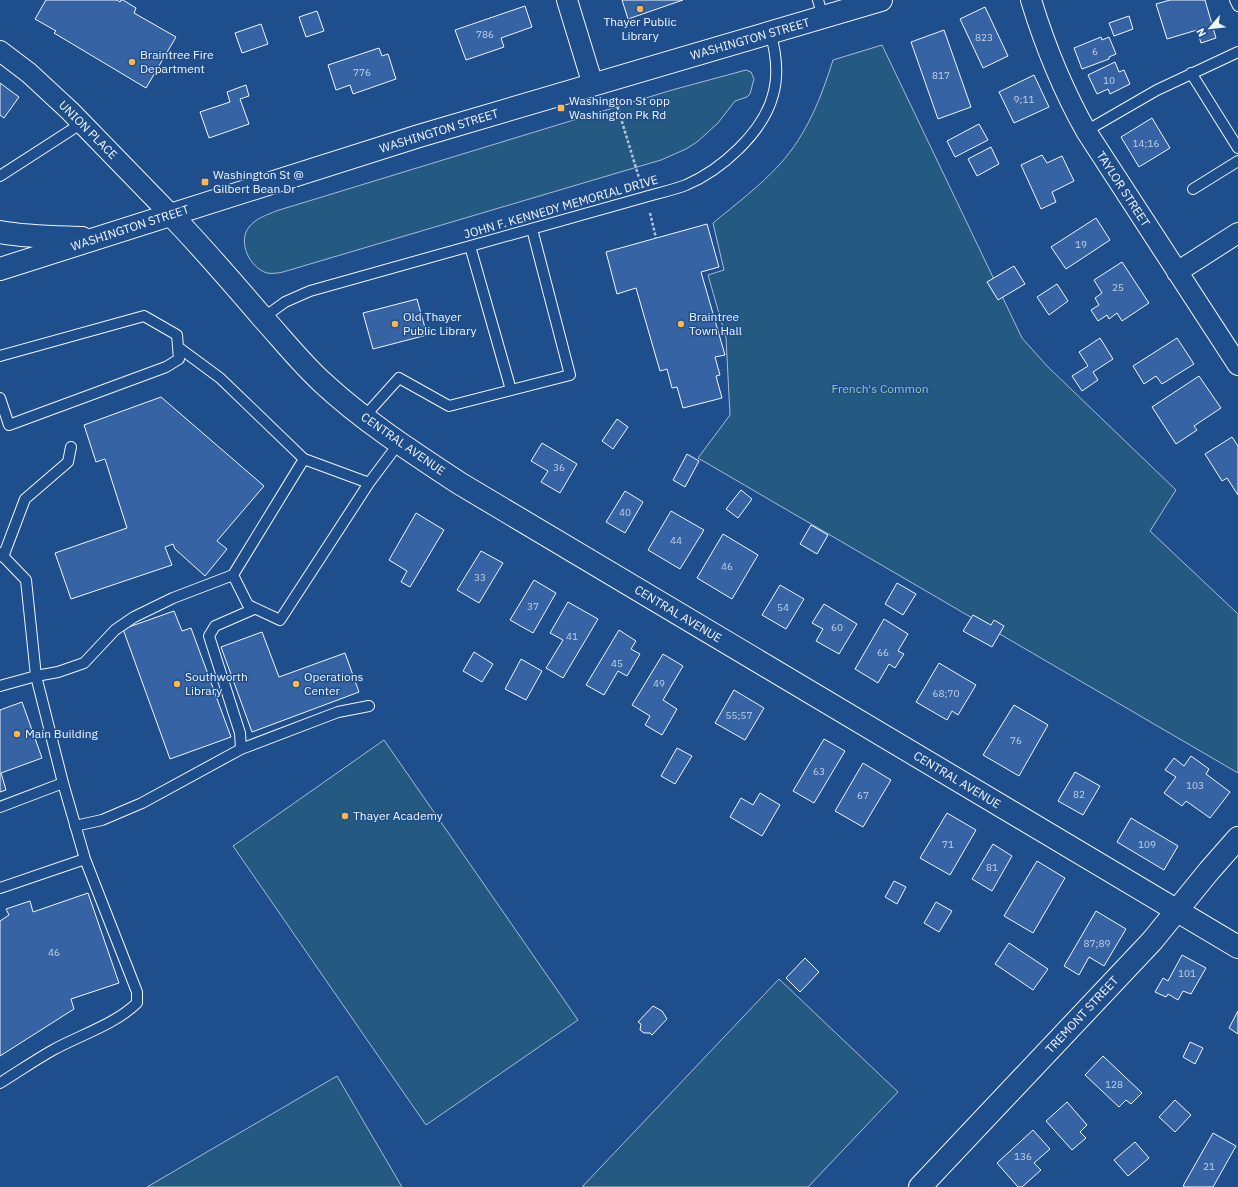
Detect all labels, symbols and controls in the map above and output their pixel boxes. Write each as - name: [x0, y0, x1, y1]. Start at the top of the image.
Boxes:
- marker: Thayer Public Library: [635, 4, 645, 14]
- north arrow: [1190, 8, 1230, 48]
- place label: Thayer Public Library: [603, 14, 677, 43]
- street label: WASHINGTON STREET: [688, 14, 811, 63]
- text: N: [1193, 26, 1209, 39]
- house number: 786: [476, 28, 494, 41]
- house number: 823: [975, 31, 993, 44]
- house number: 6: [1092, 45, 1098, 58]
- place label: Braintree Fire Department: [140, 47, 214, 76]
- marker: Braintree Fire Department: [127, 57, 137, 67]
- house number: 776: [353, 66, 371, 79]
- house number: 817: [932, 69, 950, 82]
- house number: 10: [1103, 74, 1115, 87]
- place label: Washington St opp Washington Pk Rd: [569, 93, 670, 122]
- house number: 9;11: [1014, 93, 1034, 106]
- street label: UNION PLACE: [56, 97, 121, 162]
- marker: Washington St opp Washington Pk Rd: [556, 103, 566, 113]
- street label: WASHINGTON STREET: [378, 105, 500, 156]
- house number: 14;16: [1133, 137, 1159, 150]
- street label: TAYLOR STREET: [1093, 148, 1154, 229]
- place label: Washington St @ Gilbert Bean Dr: [213, 167, 304, 196]
- street label: JOHN F. KENNEDY MEMORIAL DRIVE: [462, 172, 660, 241]
- marker: Washington St @ Gilbert Bean Dr: [200, 177, 210, 187]
- street label: WASHINGTON STREET: [69, 201, 191, 254]
- house number: 19: [1075, 238, 1087, 251]
- house number: 25: [1112, 281, 1124, 294]
- place label: Old Thayer Public Library: [403, 309, 476, 338]
- place label: Braintree Town Hall: [689, 309, 742, 338]
- marker: Old Thayer Public Library: [390, 319, 400, 329]
- marker: Braintree Town Hall: [676, 319, 686, 329]
- park label: French's Common: [831, 381, 929, 396]
- street label: CENTRAL AVENUE: [358, 409, 448, 478]
- house number: 36: [553, 461, 565, 474]
- house number: 40: [619, 506, 631, 519]
- house number: 44: [670, 534, 682, 547]
- house number: 46: [721, 560, 733, 573]
- house number: 33: [474, 571, 486, 584]
- street label: CENTRAL AVENUE: [632, 582, 725, 646]
- house number: 37: [527, 600, 539, 613]
- house number: 54: [777, 601, 789, 614]
- house number: 60: [831, 621, 843, 634]
- house number: 41: [566, 630, 578, 643]
- house number: 66: [877, 646, 889, 659]
- house number: 45: [611, 657, 623, 670]
- place label: Southworth Library: [185, 669, 248, 698]
- place label: Operations Center: [304, 669, 364, 698]
- house number: 49: [653, 677, 665, 690]
- marker: Southworth Library: [172, 679, 182, 689]
- marker: Operations Center: [291, 679, 301, 689]
- house number: 68;70: [933, 687, 959, 700]
- house number: 55;57: [726, 709, 752, 722]
- place label: Main Building: [25, 726, 98, 741]
- marker: Main Building: [12, 729, 22, 739]
- house number: 76: [1010, 734, 1022, 747]
- street label: CENTRAL AVENUE: [911, 748, 1004, 812]
- house number: 63: [813, 765, 825, 778]
- house number: 103: [1186, 779, 1204, 792]
- house number: 82: [1073, 788, 1085, 801]
- house number: 67: [857, 789, 869, 802]
- place label: Thayer Academy: [353, 808, 443, 823]
- marker: Thayer Academy: [340, 811, 350, 821]
- house number: 71: [942, 838, 954, 851]
- house number: 109: [1138, 838, 1156, 851]
- house number: 81: [986, 861, 998, 874]
- house number: 87;89: [1084, 937, 1110, 950]
- house number: 46: [48, 946, 60, 959]
- house number: 101: [1178, 967, 1196, 980]
- street label: TREMONT STREET: [1042, 973, 1121, 1056]
- house number: 128: [1105, 1078, 1123, 1091]
- house number: 136: [1014, 1150, 1032, 1163]
- house number: 21: [1203, 1160, 1215, 1173]

